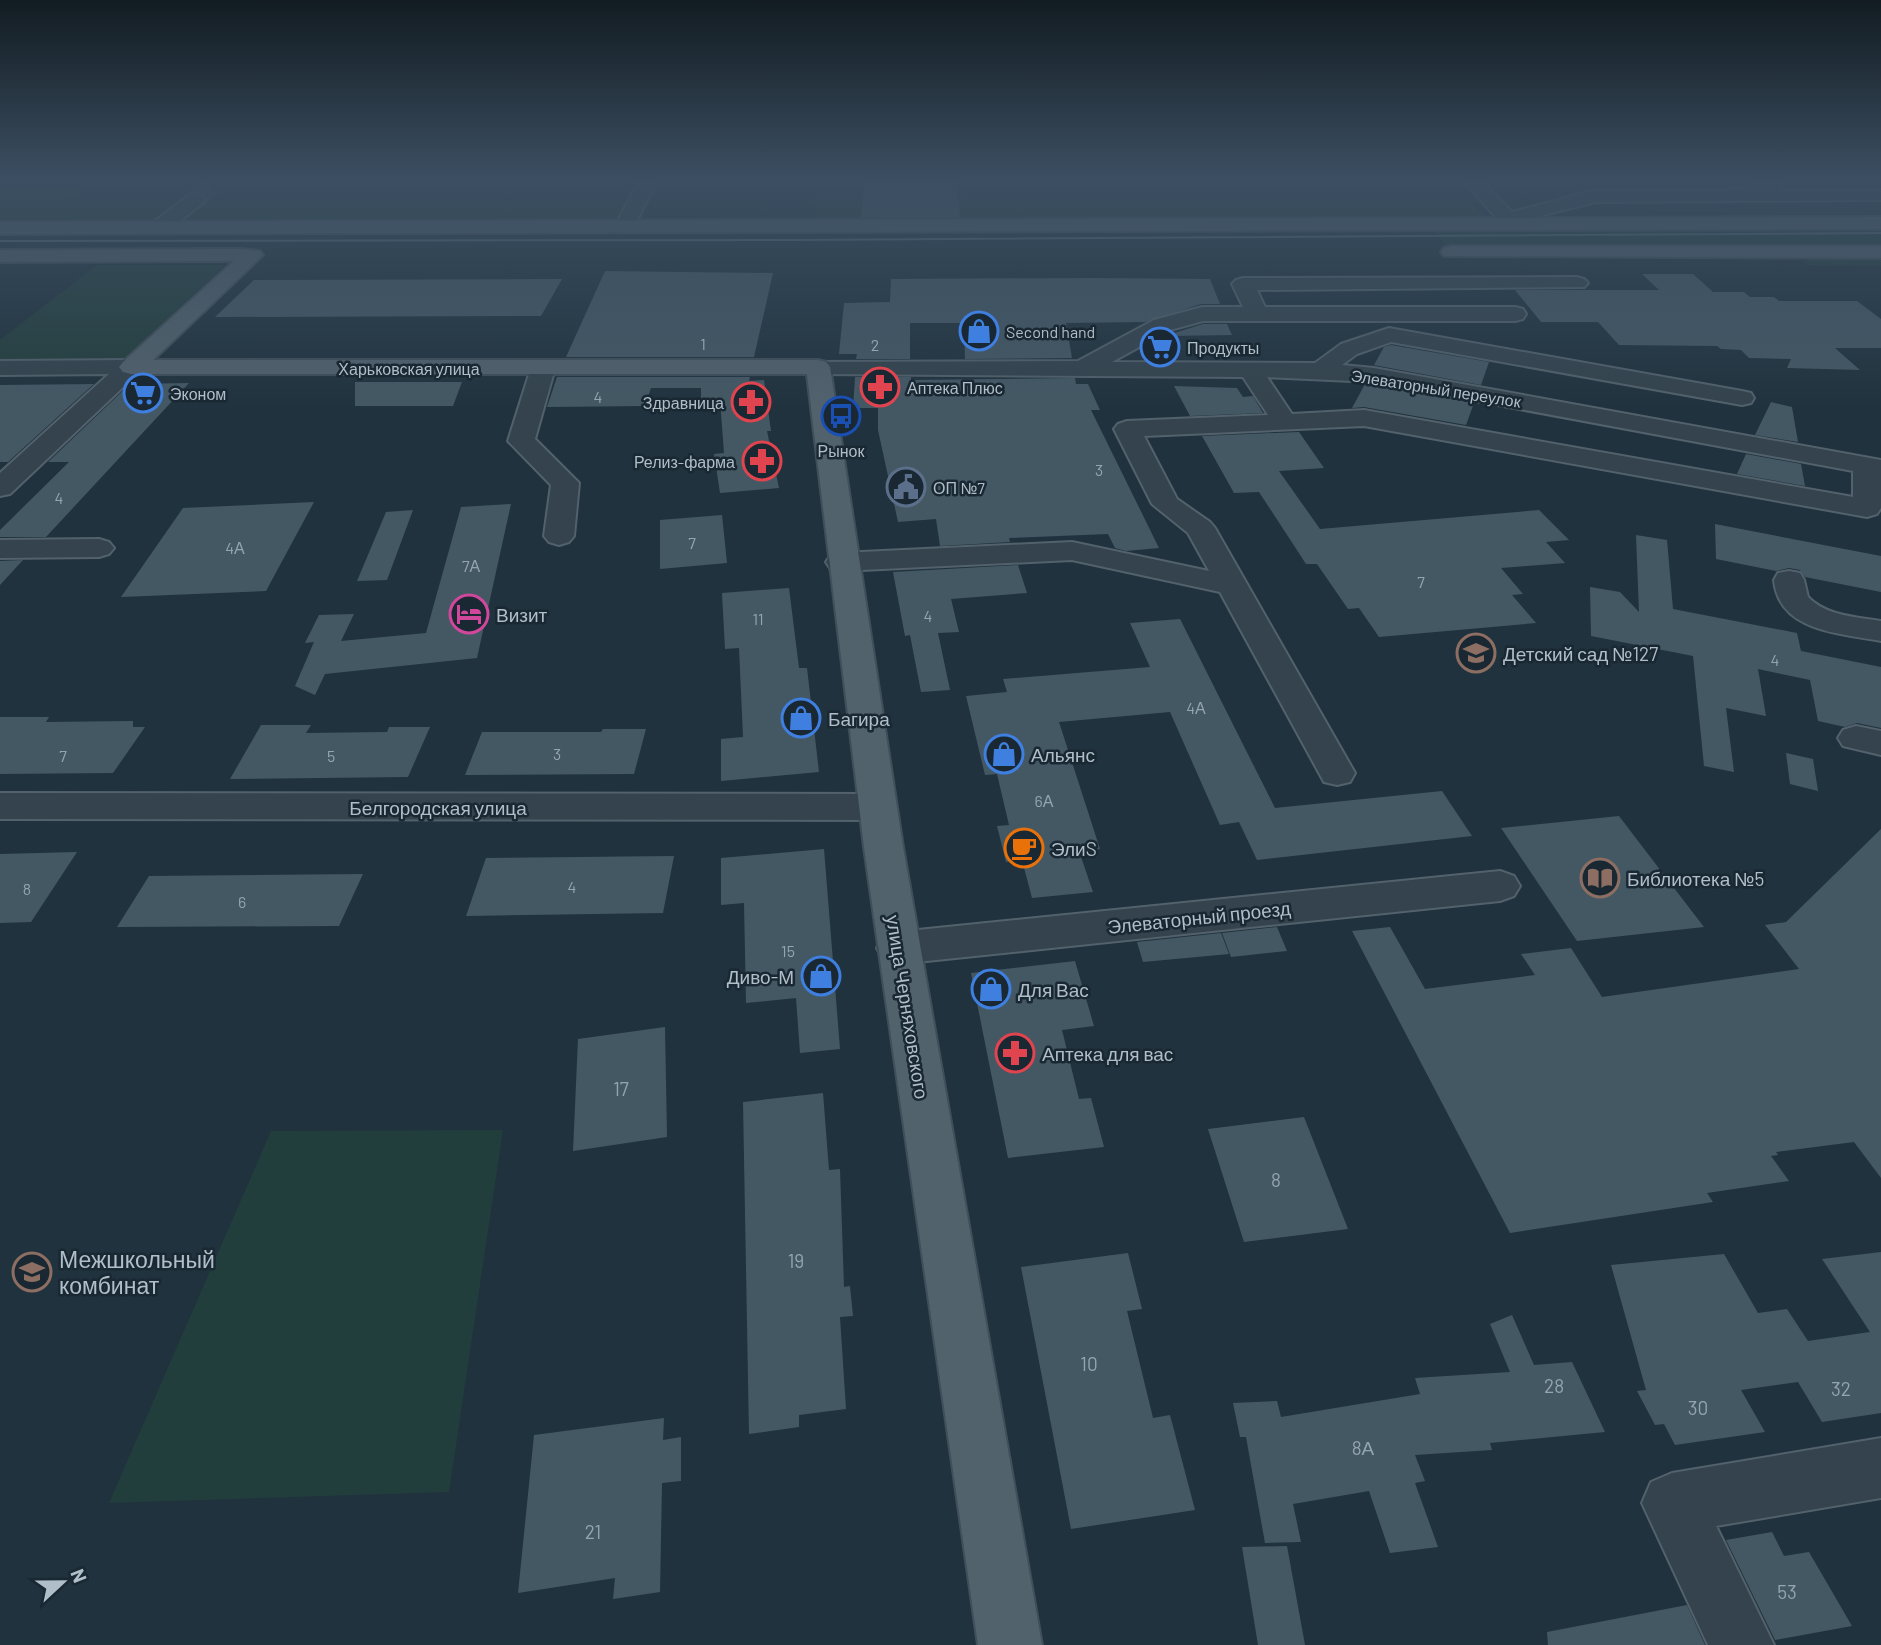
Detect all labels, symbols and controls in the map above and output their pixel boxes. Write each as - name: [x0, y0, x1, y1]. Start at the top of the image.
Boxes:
- shop icon: Second hand: [958, 310, 1000, 352]
- place label: Second hand: [1006, 322, 1095, 341]
- supermarket icon: Продукты: [1139, 326, 1181, 368]
- house number: 1: [700, 334, 706, 353]
- house number: 2: [871, 335, 879, 354]
- place label: Продукты: [1187, 338, 1259, 357]
- street label: Харьковская улица: [338, 359, 480, 378]
- street label: Элеваторный переулок: [1350, 365, 1523, 411]
- pharmacy icon: Аптека Плюс: [859, 366, 901, 408]
- supermarket icon: Эконом: [122, 372, 164, 414]
- place label: Аптека Плюс: [907, 378, 1003, 397]
- pharmacy icon: Здравница: [730, 381, 772, 423]
- place label: Эконом: [170, 384, 226, 403]
- house number: 4: [594, 387, 602, 406]
- place label: Здравница: [643, 393, 724, 412]
- bus stop icon: Рынок: [820, 395, 862, 437]
- pharmacy icon: Релиз-фарма: [741, 440, 783, 482]
- place label: Рынок: [818, 441, 865, 460]
- place label: Релиз-фарма: [634, 452, 735, 471]
- house number: 3: [1095, 460, 1103, 479]
- public building icon: ОП №7: [885, 466, 927, 508]
- place label: ОП №7: [933, 478, 985, 497]
- house number: 4: [55, 488, 63, 507]
- house number: 7: [688, 533, 696, 552]
- house number: 4А: [225, 538, 245, 557]
- house number: 7А: [462, 556, 480, 575]
- house number: 7: [1417, 572, 1425, 591]
- hotel icon: Визит: [448, 593, 490, 635]
- place label: Визит: [496, 603, 548, 626]
- house number: 4: [924, 606, 932, 625]
- house number: 11: [752, 609, 764, 628]
- school or university icon: Детский сад №127: [1455, 632, 1497, 674]
- place label: Детский сад №127: [1503, 642, 1658, 665]
- house number: 4: [1771, 650, 1779, 669]
- shop icon: Багира: [780, 697, 822, 739]
- house number: 4А: [1186, 698, 1206, 717]
- place label: Багира: [828, 707, 890, 730]
- shop icon: Альянс: [983, 733, 1025, 775]
- place label: Альянс: [1031, 743, 1095, 766]
- house number: 3: [553, 744, 561, 763]
- house number: 7: [59, 746, 67, 765]
- house number: 5: [327, 746, 335, 765]
- house number: 6А: [1035, 791, 1054, 810]
- street label: Белгородская улица: [349, 796, 527, 819]
- cafe icon: ЭлиS: [1003, 827, 1045, 869]
- place label: ЭлиS: [1051, 837, 1097, 860]
- library icon: Библиотека №5: [1579, 857, 1621, 899]
- place label: Библиотека №5: [1627, 867, 1764, 890]
- house number: 4: [568, 877, 576, 896]
- house number: 8: [23, 879, 31, 898]
- house number: 6: [238, 892, 246, 911]
- street label: Элеваторный проезд: [1106, 896, 1292, 938]
- street label: улица Черняховского: [882, 913, 934, 1101]
- house number: 15: [781, 941, 795, 960]
- shop icon: Диво-М: [800, 955, 842, 997]
- place label: Диво-М: [727, 965, 794, 988]
- shop icon: Для Вас: [970, 968, 1012, 1010]
- place label: Для Вас: [1018, 978, 1089, 1001]
- pharmacy icon: Аптека для вас: [994, 1032, 1036, 1074]
- place label: Аптека для вас: [1042, 1042, 1173, 1065]
- house number: 17: [613, 1077, 629, 1100]
- house number: 8: [1271, 1168, 1281, 1191]
- place label: Межшкольный комбинат: [59, 1245, 215, 1299]
- house number: 19: [788, 1249, 804, 1272]
- school or university icon: Межшкольный комбинат: [11, 1251, 53, 1293]
- house number: 10: [1080, 1352, 1098, 1375]
- house number: 28: [1544, 1374, 1564, 1397]
- house number: 32: [1831, 1377, 1851, 1400]
- house number: 30: [1688, 1396, 1708, 1419]
- house number: 8А: [1352, 1436, 1375, 1459]
- house number: 21: [585, 1520, 601, 1543]
- north arrow: [28, 1547, 98, 1617]
- text: N: [66, 1565, 92, 1586]
- house number: 53: [1777, 1580, 1797, 1603]

